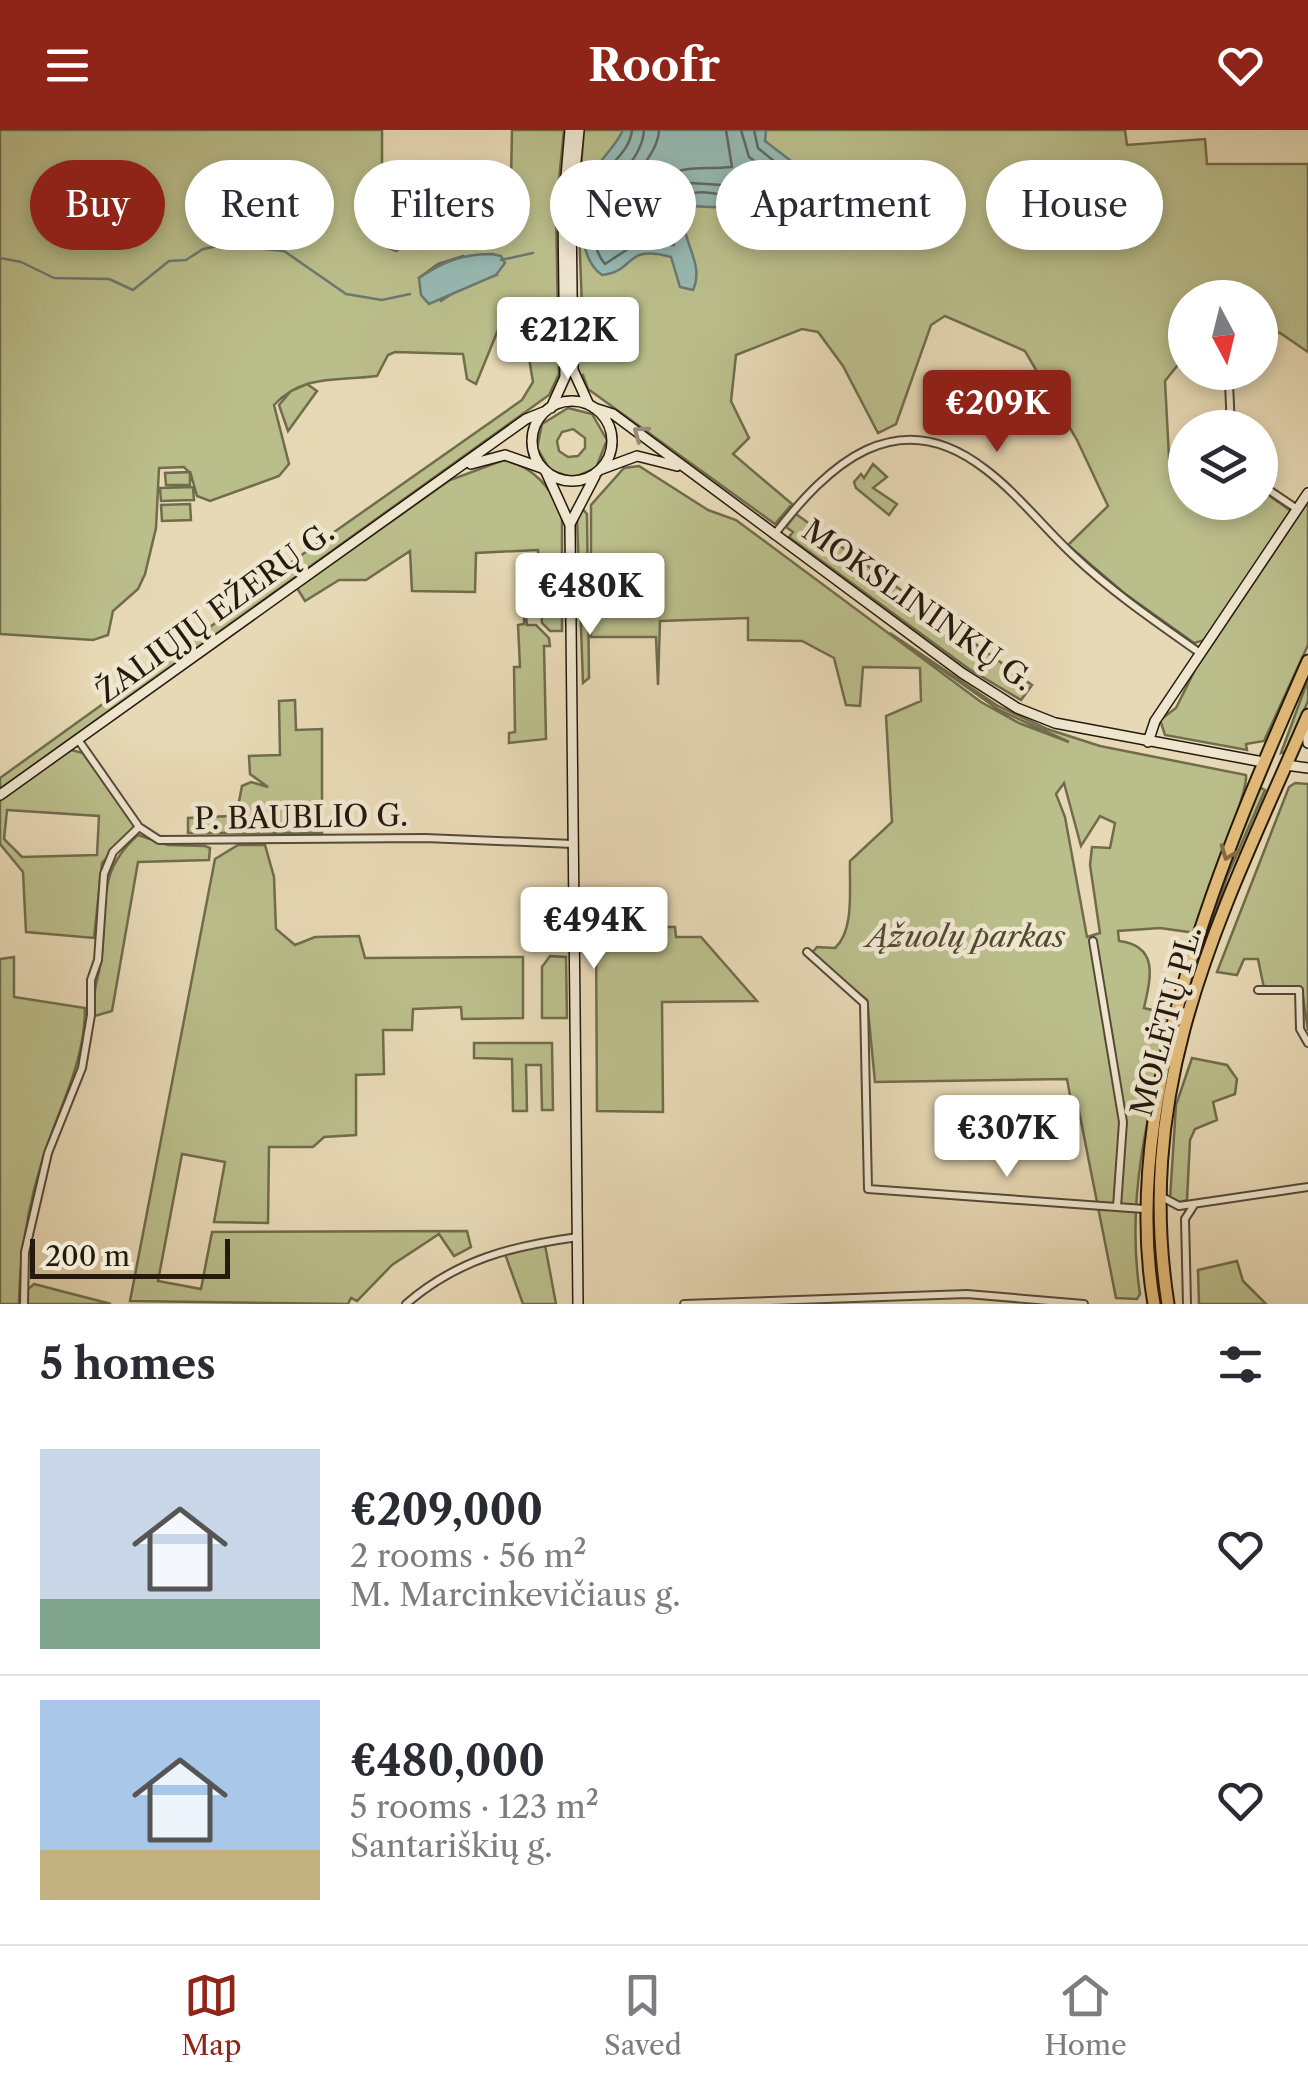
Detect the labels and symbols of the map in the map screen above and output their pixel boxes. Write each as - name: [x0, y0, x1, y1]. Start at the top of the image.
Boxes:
- north arrow: [1168, 280, 1278, 390]
- pin: €212K: [498, 297, 638, 382]
- pin: €209K: [927, 370, 1067, 455]
- one-way arrow: [632, 427, 651, 446]
- street label: MOKSLININKŲ G.: [795, 511, 1041, 699]
- street label: ŽALIŲJŲ EŽERŲ G.: [89, 513, 341, 711]
- pin: €480K: [520, 553, 660, 638]
- street label: P. BAUBLIO G.: [194, 797, 408, 837]
- one-way arrow: [1220, 843, 1240, 861]
- pin: €494K: [524, 887, 664, 972]
- park label: Ąžuolų parkas: [862, 918, 1066, 955]
- street label: MOLĖTŲ PL.: [1123, 922, 1209, 1120]
- pin: €307K: [937, 1095, 1077, 1180]
- scale bar: [30, 1234, 230, 1278]

